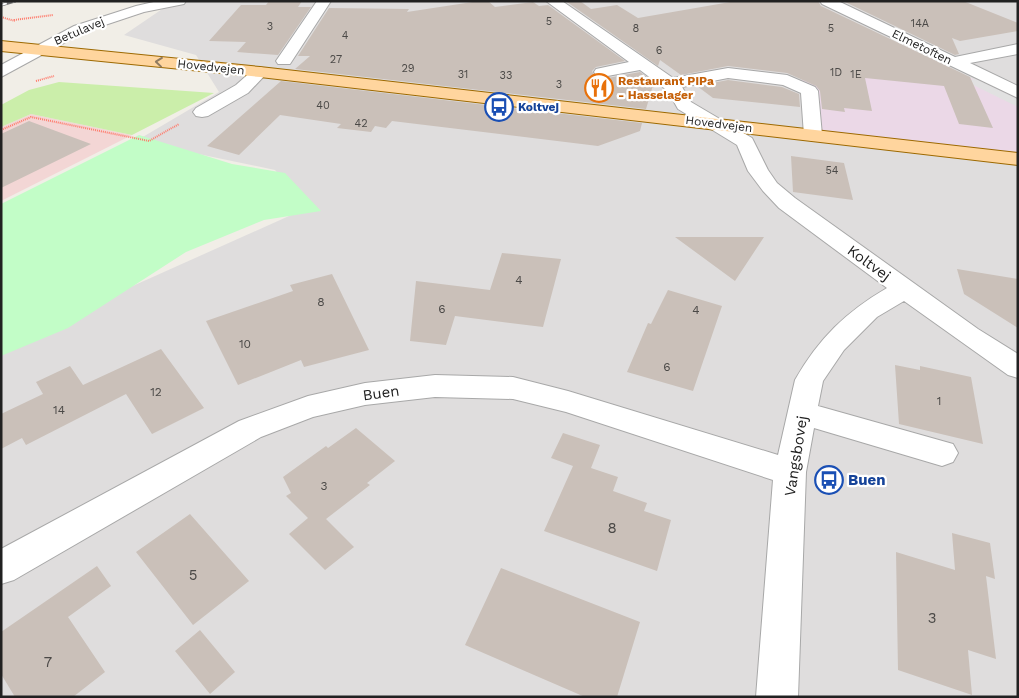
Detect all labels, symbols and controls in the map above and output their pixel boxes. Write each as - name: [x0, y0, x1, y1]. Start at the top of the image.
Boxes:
- street label: Betulavej: [52, 14, 106, 48]
- house number: 5: [546, 15, 552, 28]
- house number: 14A: [911, 17, 929, 30]
- house number: 3: [267, 20, 273, 33]
- house number: 8: [633, 22, 640, 35]
- house number: 5: [828, 22, 834, 35]
- street label: Elmetoften: [890, 26, 954, 68]
- house number: 4: [342, 29, 349, 42]
- house number: 6: [656, 44, 663, 57]
- house number: 27: [330, 53, 342, 66]
- one-way arrow: [155, 56, 163, 67]
- street label: Hovedvejen: [177, 57, 245, 77]
- house number: 29: [401, 62, 415, 75]
- house number: 1D: [830, 66, 842, 79]
- house number: 31: [458, 68, 468, 81]
- house number: 1E: [850, 68, 862, 81]
- house number: 33: [500, 69, 512, 82]
- restaurant icon: Restaurant PiPa - Hasselager: [584, 73, 614, 103]
- place label: Restaurant PiPa - Hasselager: [618, 74, 714, 102]
- house number: 3: [556, 78, 562, 91]
- bus stop icon: Koltvej: [484, 92, 514, 122]
- house number: 40: [316, 99, 330, 112]
- place label: Koltvej: [518, 100, 559, 114]
- street label: Hovedvejen: [685, 113, 753, 135]
- house number: 42: [354, 117, 368, 130]
- house number: 54: [825, 164, 839, 177]
- street label: Koltvej: [844, 241, 894, 285]
- house number: 4: [515, 273, 523, 287]
- house number: 8: [317, 295, 325, 309]
- house number: 6: [438, 302, 446, 316]
- house number: 4: [692, 303, 700, 317]
- house number: 10: [239, 337, 251, 351]
- house number: 6: [663, 360, 671, 374]
- street label: Buen: [361, 382, 401, 404]
- house number: 12: [150, 385, 162, 399]
- house number: 1: [937, 394, 941, 408]
- house number: 14: [53, 403, 65, 417]
- street label: Vangsbovej: [781, 414, 811, 498]
- bus stop icon: Buen: [814, 465, 844, 495]
- place label: Buen: [848, 471, 886, 489]
- house number: 3: [321, 479, 328, 493]
- house number: 8: [607, 519, 617, 537]
- house number: 5: [189, 566, 197, 584]
- house number: 3: [928, 609, 936, 627]
- house number: 7: [44, 653, 52, 671]

